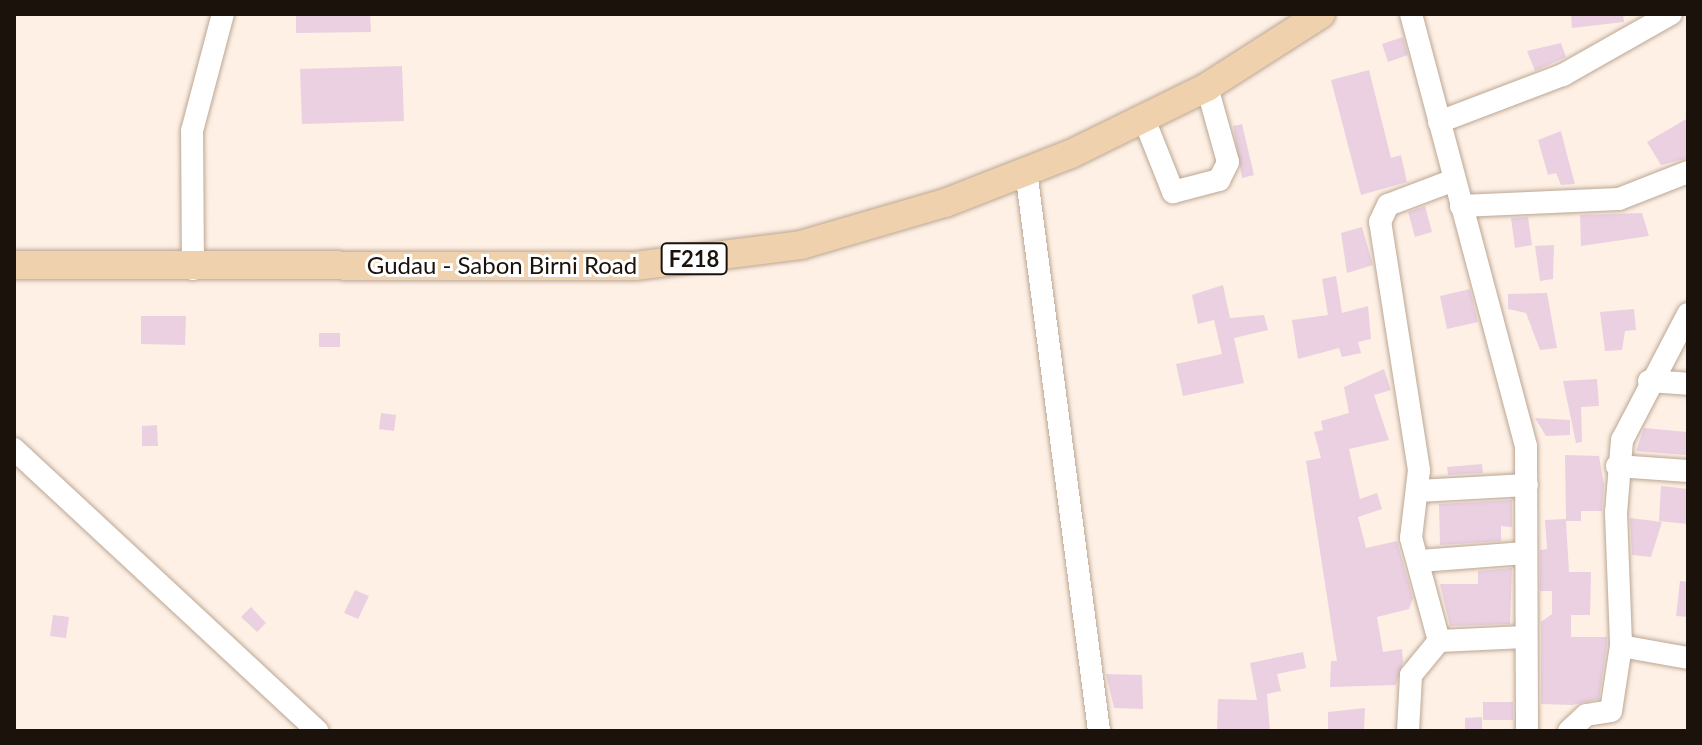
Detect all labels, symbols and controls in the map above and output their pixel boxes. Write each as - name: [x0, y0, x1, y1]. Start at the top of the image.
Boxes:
- road number: F218: [660, 241, 728, 277]
- street label: Gudau - Sabon Birni Road: [367, 251, 637, 279]

